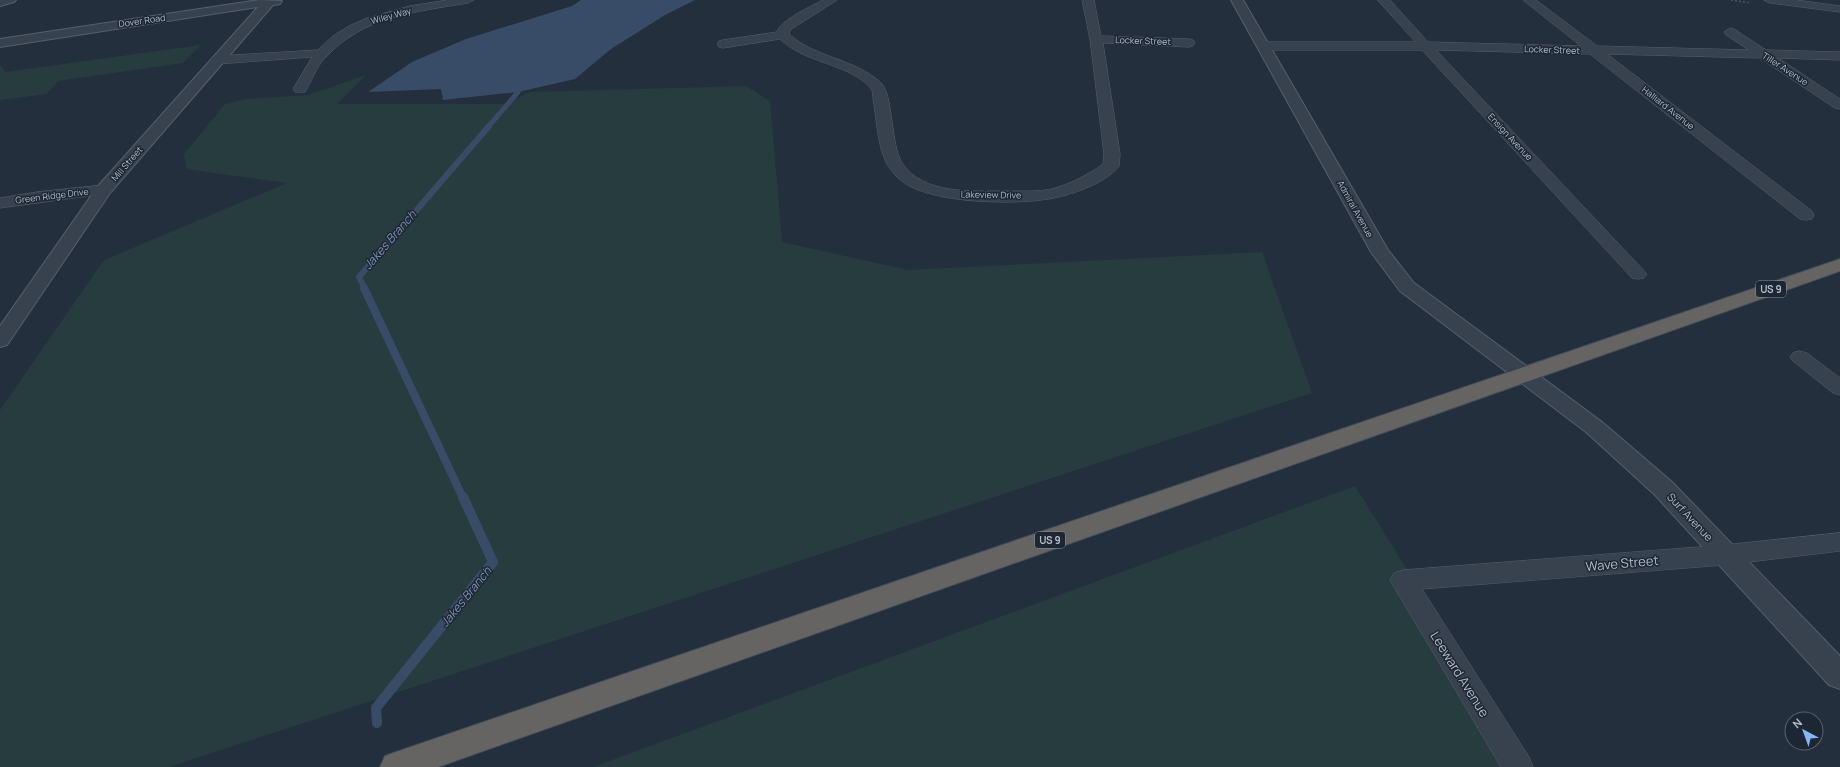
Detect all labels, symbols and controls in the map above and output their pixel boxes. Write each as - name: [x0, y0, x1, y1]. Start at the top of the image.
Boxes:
- street label: Wiley Way: [369, 4, 413, 27]
- street label: Dover Road: [118, 11, 166, 30]
- street label: Locker Street: [1115, 33, 1172, 48]
- street label: Locker Street: [1524, 42, 1581, 57]
- street label: Tiller Avenue: [1760, 49, 1811, 88]
- street label: Halliard Avenue: [1639, 83, 1697, 132]
- street label: Ensign Avenue: [1485, 110, 1536, 163]
- street label: Mill Street: [108, 143, 146, 184]
- street label: Admiral Avenue: [1334, 178, 1377, 240]
- street label: Green Ridge Drive: [15, 185, 89, 206]
- street label: Lakeview Drive: [961, 187, 1021, 202]
- water label: Jakes Branch: [359, 206, 420, 273]
- road number: US 9: [1756, 281, 1786, 297]
- street label: Surf Avenue: [1664, 489, 1717, 545]
- road number: US 9: [1035, 532, 1065, 548]
- street label: Wave Street: [1585, 551, 1659, 575]
- water label: Jakes Branch: [436, 562, 496, 630]
- street label: Leeward Avenue: [1426, 628, 1494, 721]
- north arrow: [1784, 711, 1824, 751]
- text: N: [1789, 715, 1805, 731]

